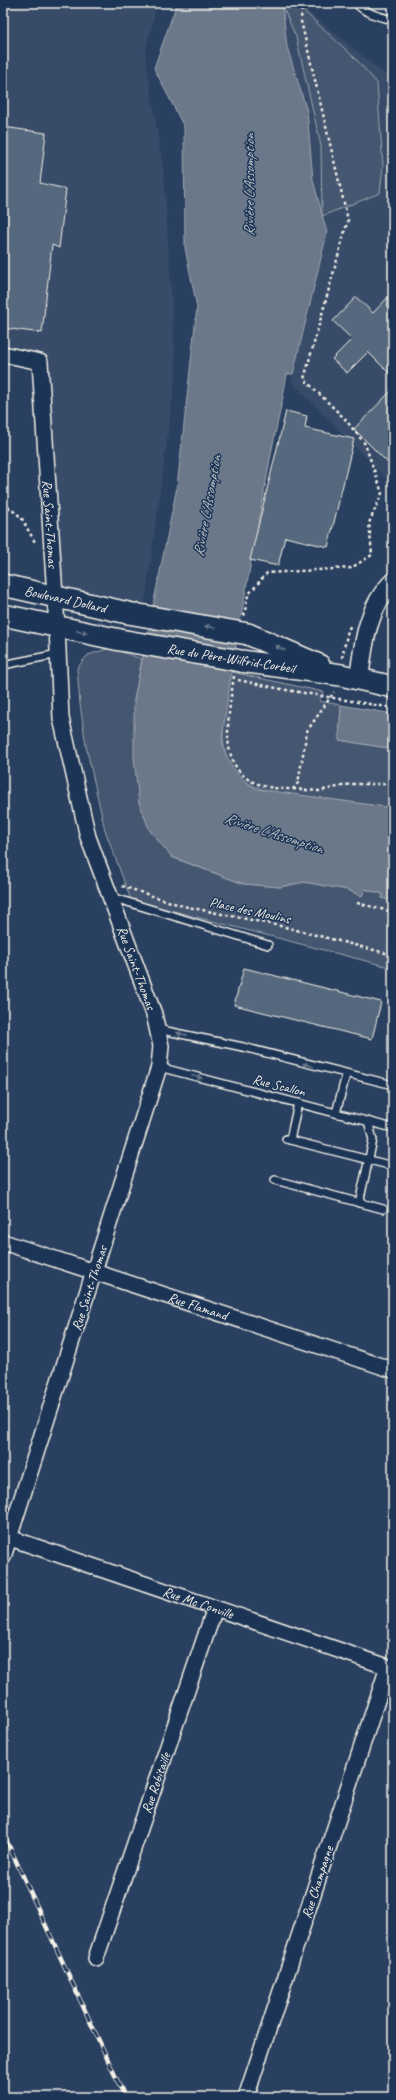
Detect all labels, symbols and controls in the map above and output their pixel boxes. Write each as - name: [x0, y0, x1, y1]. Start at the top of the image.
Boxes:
- water label: Rivière L'Assomption: [240, 133, 259, 236]
- water label: Rivière L'Assomption: [189, 453, 226, 558]
- street label: Rue Saint-Thomas: [39, 479, 61, 570]
- street label: Boulevard Dollard: [23, 582, 110, 617]
- one-way arrow: [203, 624, 216, 630]
- one-way arrow: [76, 629, 88, 635]
- street label: Rue du Père-Wilfrid-Corbeil: [166, 640, 299, 677]
- one-way arrow: [274, 645, 285, 651]
- water label: Rivière L'Assomption: [222, 809, 327, 859]
- street label: Place des Moulins: [208, 894, 293, 928]
- street label: Rue Saint-Thomas: [113, 924, 160, 1013]
- one-way arrow: [175, 1031, 188, 1037]
- one-way arrow: [302, 1062, 314, 1068]
- street label: Rue Scallon: [251, 1071, 308, 1100]
- one-way arrow: [191, 1074, 203, 1080]
- street label: Rue Saint-Thomas: [68, 1243, 112, 1333]
- street label: Rue Flamand: [166, 1289, 232, 1325]
- street label: Rue Mc Conville: [161, 1583, 237, 1623]
- street label: Rue Robitaille: [138, 1749, 175, 1816]
- street label: Rue Champagne: [298, 1842, 338, 1920]

